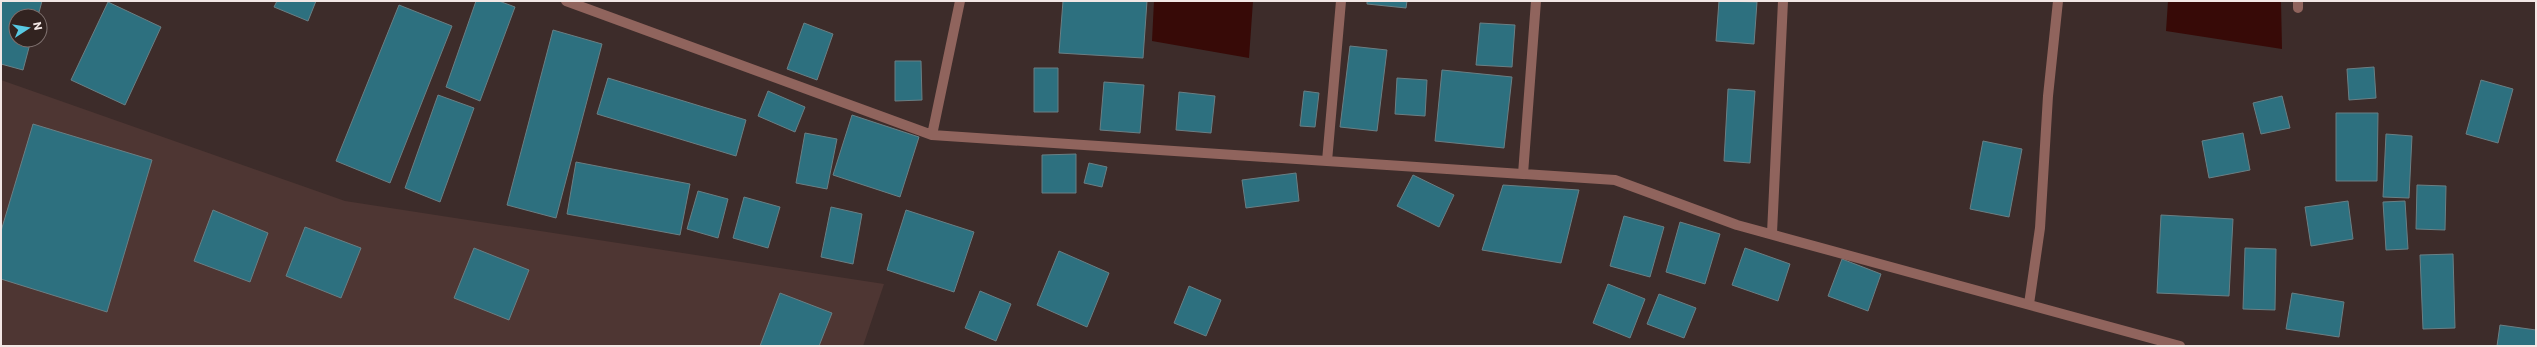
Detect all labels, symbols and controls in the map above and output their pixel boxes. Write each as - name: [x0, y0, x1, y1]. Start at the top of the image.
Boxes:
- north arrow: [8, 8, 48, 48]
- text: N: [31, 20, 45, 31]

